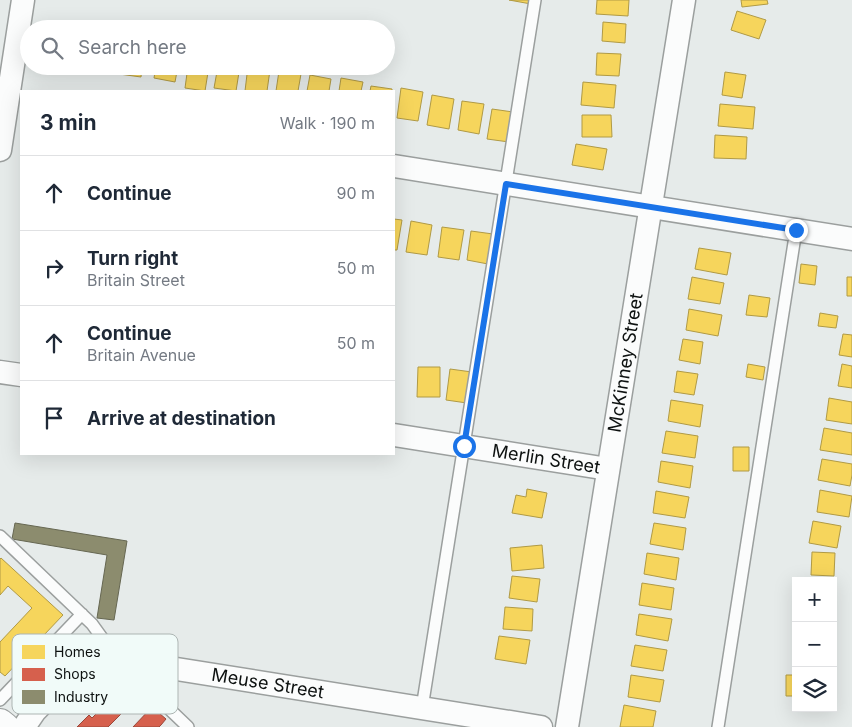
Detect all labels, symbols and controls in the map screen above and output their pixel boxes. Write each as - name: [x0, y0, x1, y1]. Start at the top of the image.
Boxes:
- search box: [20, 20, 395, 75]
- icon: search: [38, 34, 66, 62]
- text: Search here: [78, 36, 187, 59]
- text: 3 min: [40, 110, 96, 135]
- text: Walk · 190 m: [280, 113, 375, 133]
- icon: ahead: [40, 179, 68, 207]
- text: Continue: [87, 182, 172, 205]
- text: 90 m: [336, 183, 375, 203]
- route end: [785, 219, 808, 242]
- text: Turn right: [87, 247, 178, 270]
- icon: right: [40, 254, 68, 282]
- text: 50 m: [337, 258, 375, 278]
- text: Britain Street: [87, 270, 185, 290]
- street label: McKinney Street: [604, 291, 647, 434]
- text: Continue: [87, 322, 172, 345]
- icon: ahead: [40, 329, 68, 357]
- text: 50 m: [337, 333, 375, 353]
- text: Britain Avenue: [87, 345, 196, 365]
- icon: arrive: [40, 404, 68, 432]
- text: Arrive at destination: [87, 407, 276, 430]
- route start: [453, 435, 476, 458]
- street label: Merlin Street: [491, 440, 602, 478]
- map controls: [792, 577, 837, 712]
- button: +: [792, 577, 837, 622]
- button: −: [792, 622, 837, 667]
- legend: [12, 634, 178, 714]
- text: Homes: [54, 643, 101, 660]
- street label: Meuse Street: [210, 664, 326, 702]
- text: Shops: [54, 665, 96, 682]
- button: layers: [792, 667, 837, 712]
- text: Industry: [54, 688, 108, 705]

